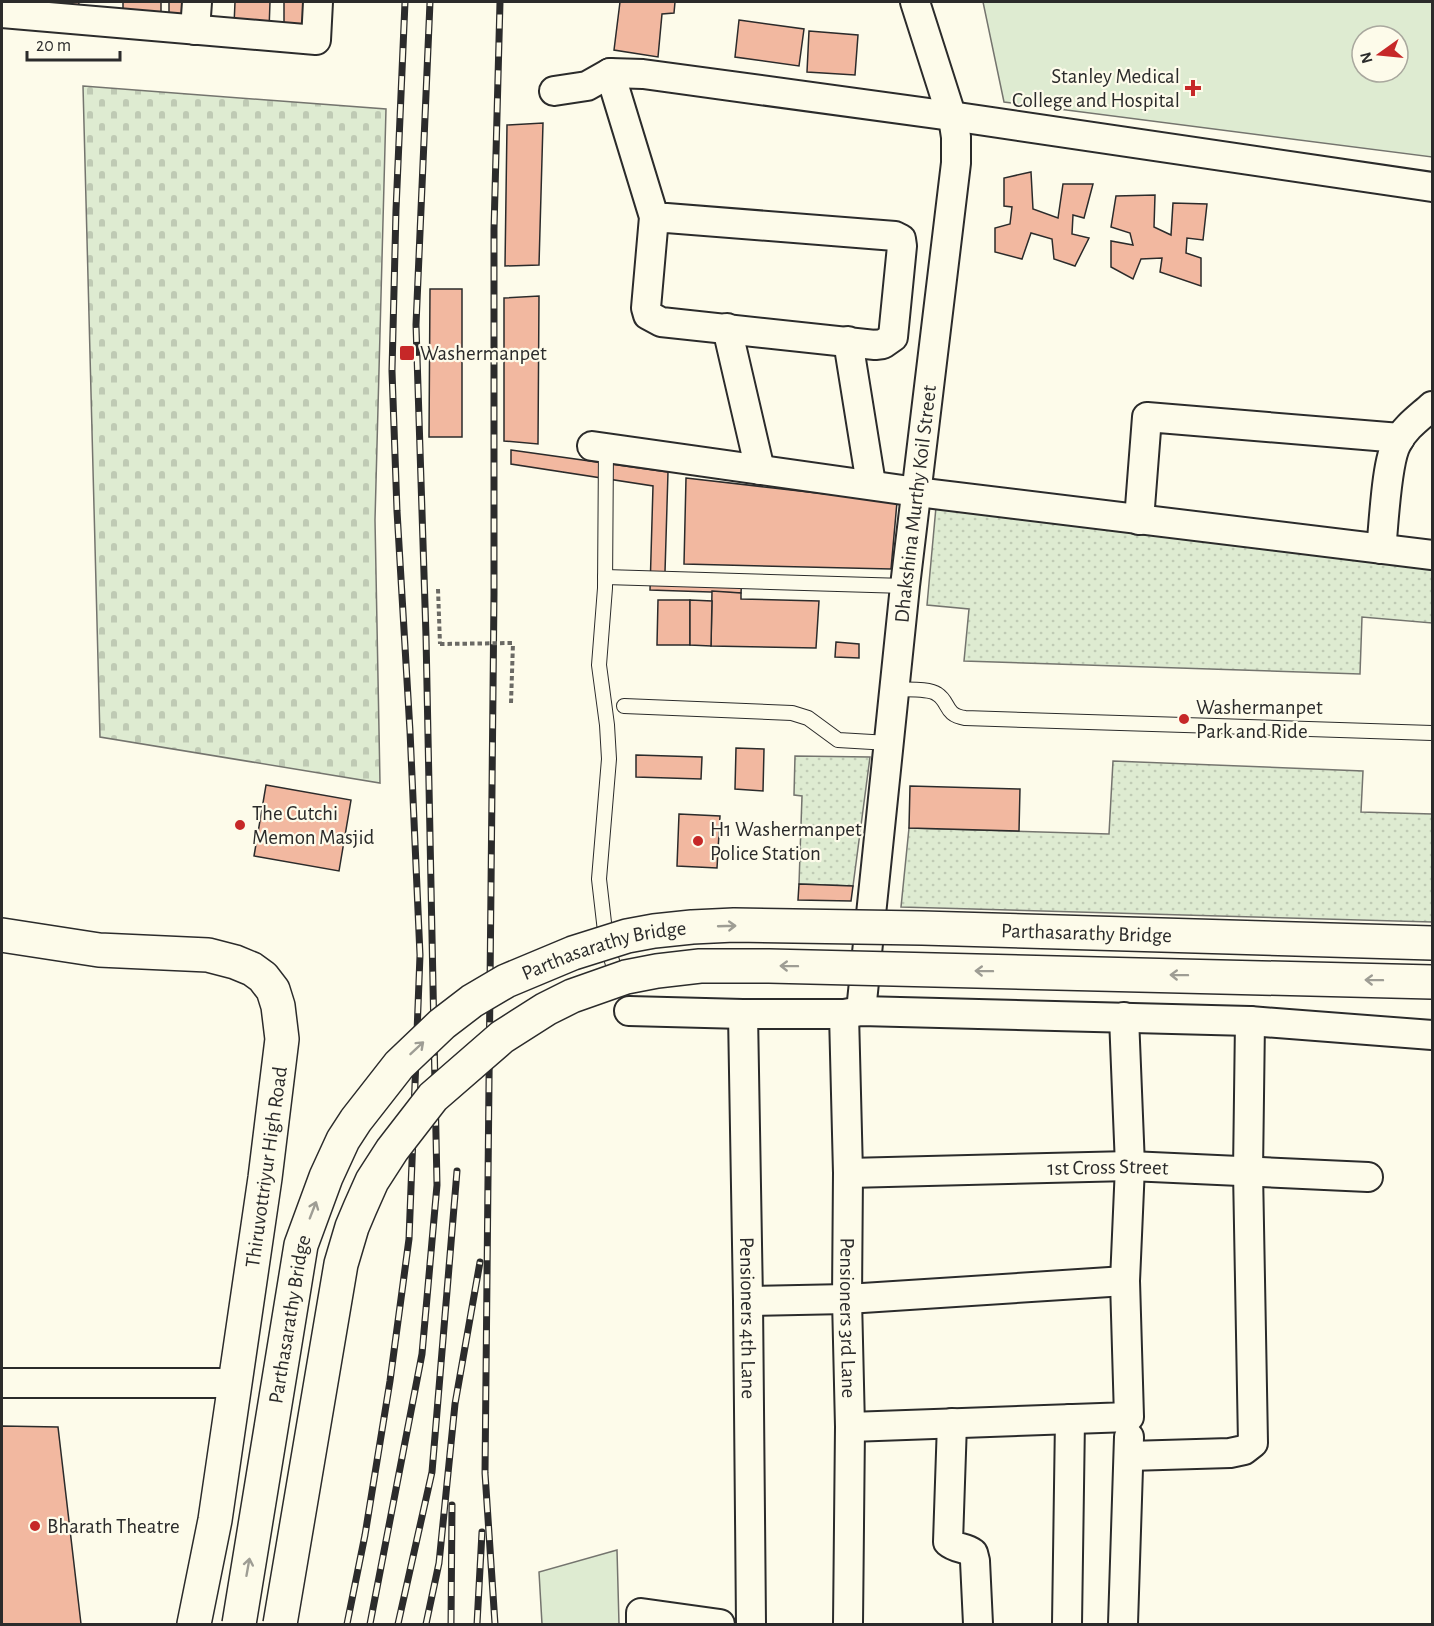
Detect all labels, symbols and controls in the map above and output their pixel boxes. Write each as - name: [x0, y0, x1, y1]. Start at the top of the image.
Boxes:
- scale bar: [27, 24, 120, 62]
- north arrow: [1350, 24, 1410, 84]
- text: 20 m: [36, 37, 71, 55]
- text: N: [1357, 50, 1376, 65]
- place label: Stanley Medical College and Hospital: [1012, 66, 1180, 111]
- marker: Stanley Medical College and Hospital: [1184, 79, 1202, 97]
- place label: Washermanpet: [420, 343, 547, 364]
- marker: Washermanpet: [398, 344, 416, 362]
- street label: Dhakshina Murthy Koil Street: [891, 384, 940, 624]
- place label: Washermanpet Park and Ride: [1196, 697, 1323, 742]
- marker: Washermanpet Park and Ride: [1177, 712, 1191, 726]
- place label: The Cutchi Memon Masjid: [252, 803, 375, 848]
- marker: The Cutchi Memon Masjid: [233, 818, 247, 832]
- place label: H1 Washermanpet Police Station: [710, 819, 862, 864]
- marker: H1 Washermanpet Police Station: [691, 834, 705, 848]
- street label: Parthasarathy Bridge: [519, 918, 687, 984]
- one-way arrow: [717, 920, 737, 932]
- street label: Parthasarathy Bridge: [1001, 920, 1172, 946]
- one-way arrow: [780, 960, 800, 972]
- one-way arrow: [975, 965, 995, 977]
- one-way arrow: [1170, 970, 1190, 981]
- one-way arrow: [1365, 974, 1385, 986]
- one-way arrow: [409, 1041, 424, 1055]
- street label: Thiruvottriyur High Road: [242, 1065, 291, 1269]
- street label: 1st Cross Street: [1047, 1156, 1169, 1179]
- one-way arrow: [308, 1201, 319, 1220]
- street label: Parthasarathy Bridge: [265, 1232, 315, 1405]
- street label: Pensioners 4th Lane: [736, 1237, 759, 1399]
- street label: Pensioners 3rd Lane: [836, 1238, 859, 1399]
- place label: Bharath Theatre: [47, 1516, 180, 1537]
- marker: Bharath Theatre: [28, 1519, 42, 1533]
- one-way arrow: [243, 1557, 254, 1577]

